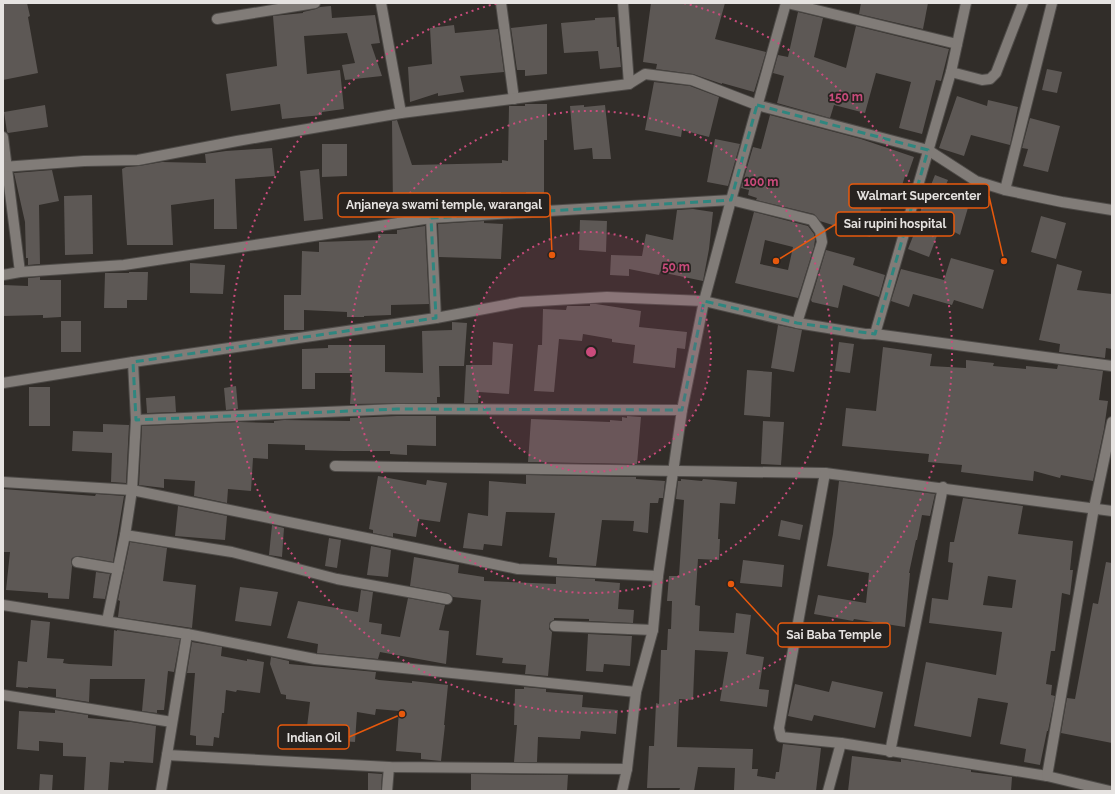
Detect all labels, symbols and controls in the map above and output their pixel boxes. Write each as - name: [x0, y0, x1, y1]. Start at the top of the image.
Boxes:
- text: 150 m: [829, 90, 863, 104]
- text: 100 m: [744, 175, 778, 189]
- callout: Walmart Supercenter: [849, 184, 989, 208]
- text: Walmart Supercenter: [857, 189, 982, 203]
- callout: Anjaneya swami temple, warangal: [338, 193, 550, 217]
- text: Anjaneya swami temple, warangal: [346, 198, 542, 212]
- callout: Sai rupini hospital: [836, 212, 954, 236]
- text: Sai rupini hospital: [844, 217, 946, 231]
- text: 50 m: [662, 260, 690, 274]
- centre of rings: [584, 345, 598, 359]
- callout: Sai Baba Temple: [778, 623, 890, 647]
- text: Sai Baba Temple: [786, 628, 882, 642]
- callout: Indian Oil: [278, 725, 349, 749]
- text: Indian Oil: [287, 731, 341, 745]

